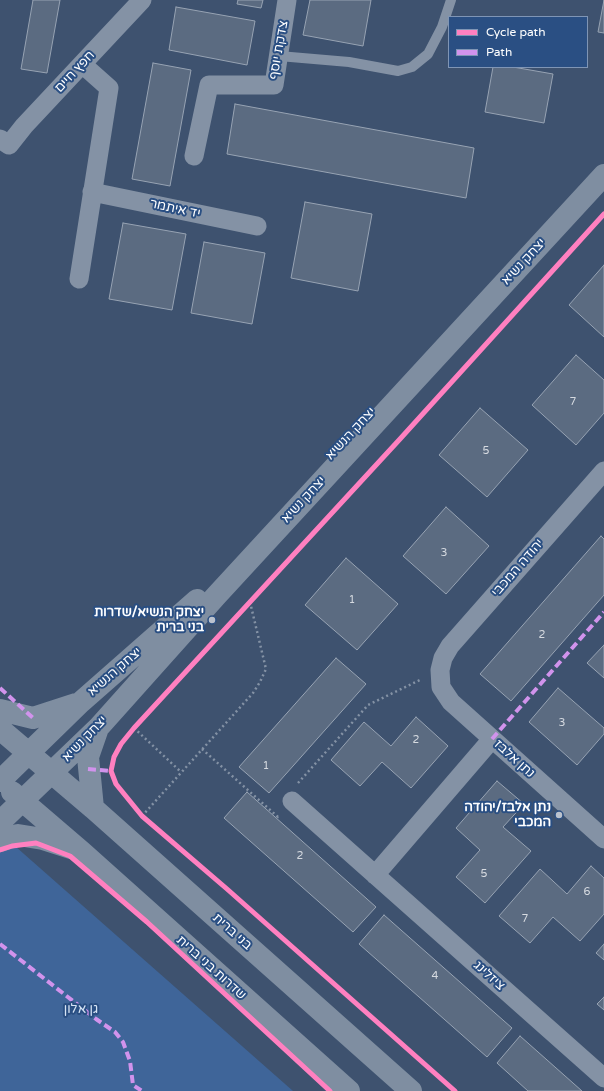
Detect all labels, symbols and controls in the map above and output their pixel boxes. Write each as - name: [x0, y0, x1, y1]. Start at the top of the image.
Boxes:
- legend: [448, 16, 588, 68]
- street label: צדקת יוסף: [266, 19, 292, 81]
- text: Cycle path: [486, 25, 545, 39]
- text: Path: [486, 45, 512, 59]
- street label: חפץ חיים: [52, 48, 98, 96]
- street label: יד איתמר: [148, 196, 202, 222]
- street label: יצחק נשיא: [499, 236, 549, 288]
- house number: 7: [570, 395, 576, 409]
- street label: יצחק הנשיא: [323, 404, 379, 464]
- house number: 5: [483, 444, 489, 458]
- street label: יצחק נשיא: [279, 474, 329, 526]
- street label: יהודה המכבי: [489, 536, 547, 600]
- house number: 3: [441, 546, 447, 560]
- house number: 1: [349, 593, 355, 607]
- place label: יצחק הנשיא/שדרות בני ברית: [94, 605, 204, 636]
- marker: יצחק הנשיא/שדרות בני ברית: [207, 615, 217, 625]
- house number: 2: [539, 628, 545, 642]
- street label: יצחק הנשיא: [85, 644, 145, 700]
- street label: יצחק נשיא: [59, 713, 111, 765]
- house number: 3: [559, 716, 565, 730]
- house number: 2: [413, 733, 419, 747]
- street label: נתן אלבז: [490, 737, 538, 781]
- house number: 1: [263, 759, 269, 773]
- place label: נתן אלבז/יהודה המכבי: [464, 800, 551, 831]
- marker: נתן אלבז/יהודה המכבי: [554, 810, 564, 820]
- house number: 2: [297, 849, 303, 863]
- house number: 5: [481, 867, 487, 881]
- house number: 6: [584, 885, 590, 899]
- street label: בני ברית: [209, 910, 255, 954]
- house number: 7: [522, 912, 528, 926]
- street label: שדרות בני ברית: [173, 933, 249, 1003]
- street label: ציזלינג: [470, 958, 508, 994]
- house number: 4: [432, 969, 438, 983]
- park label: גן אלון: [64, 1002, 98, 1018]

